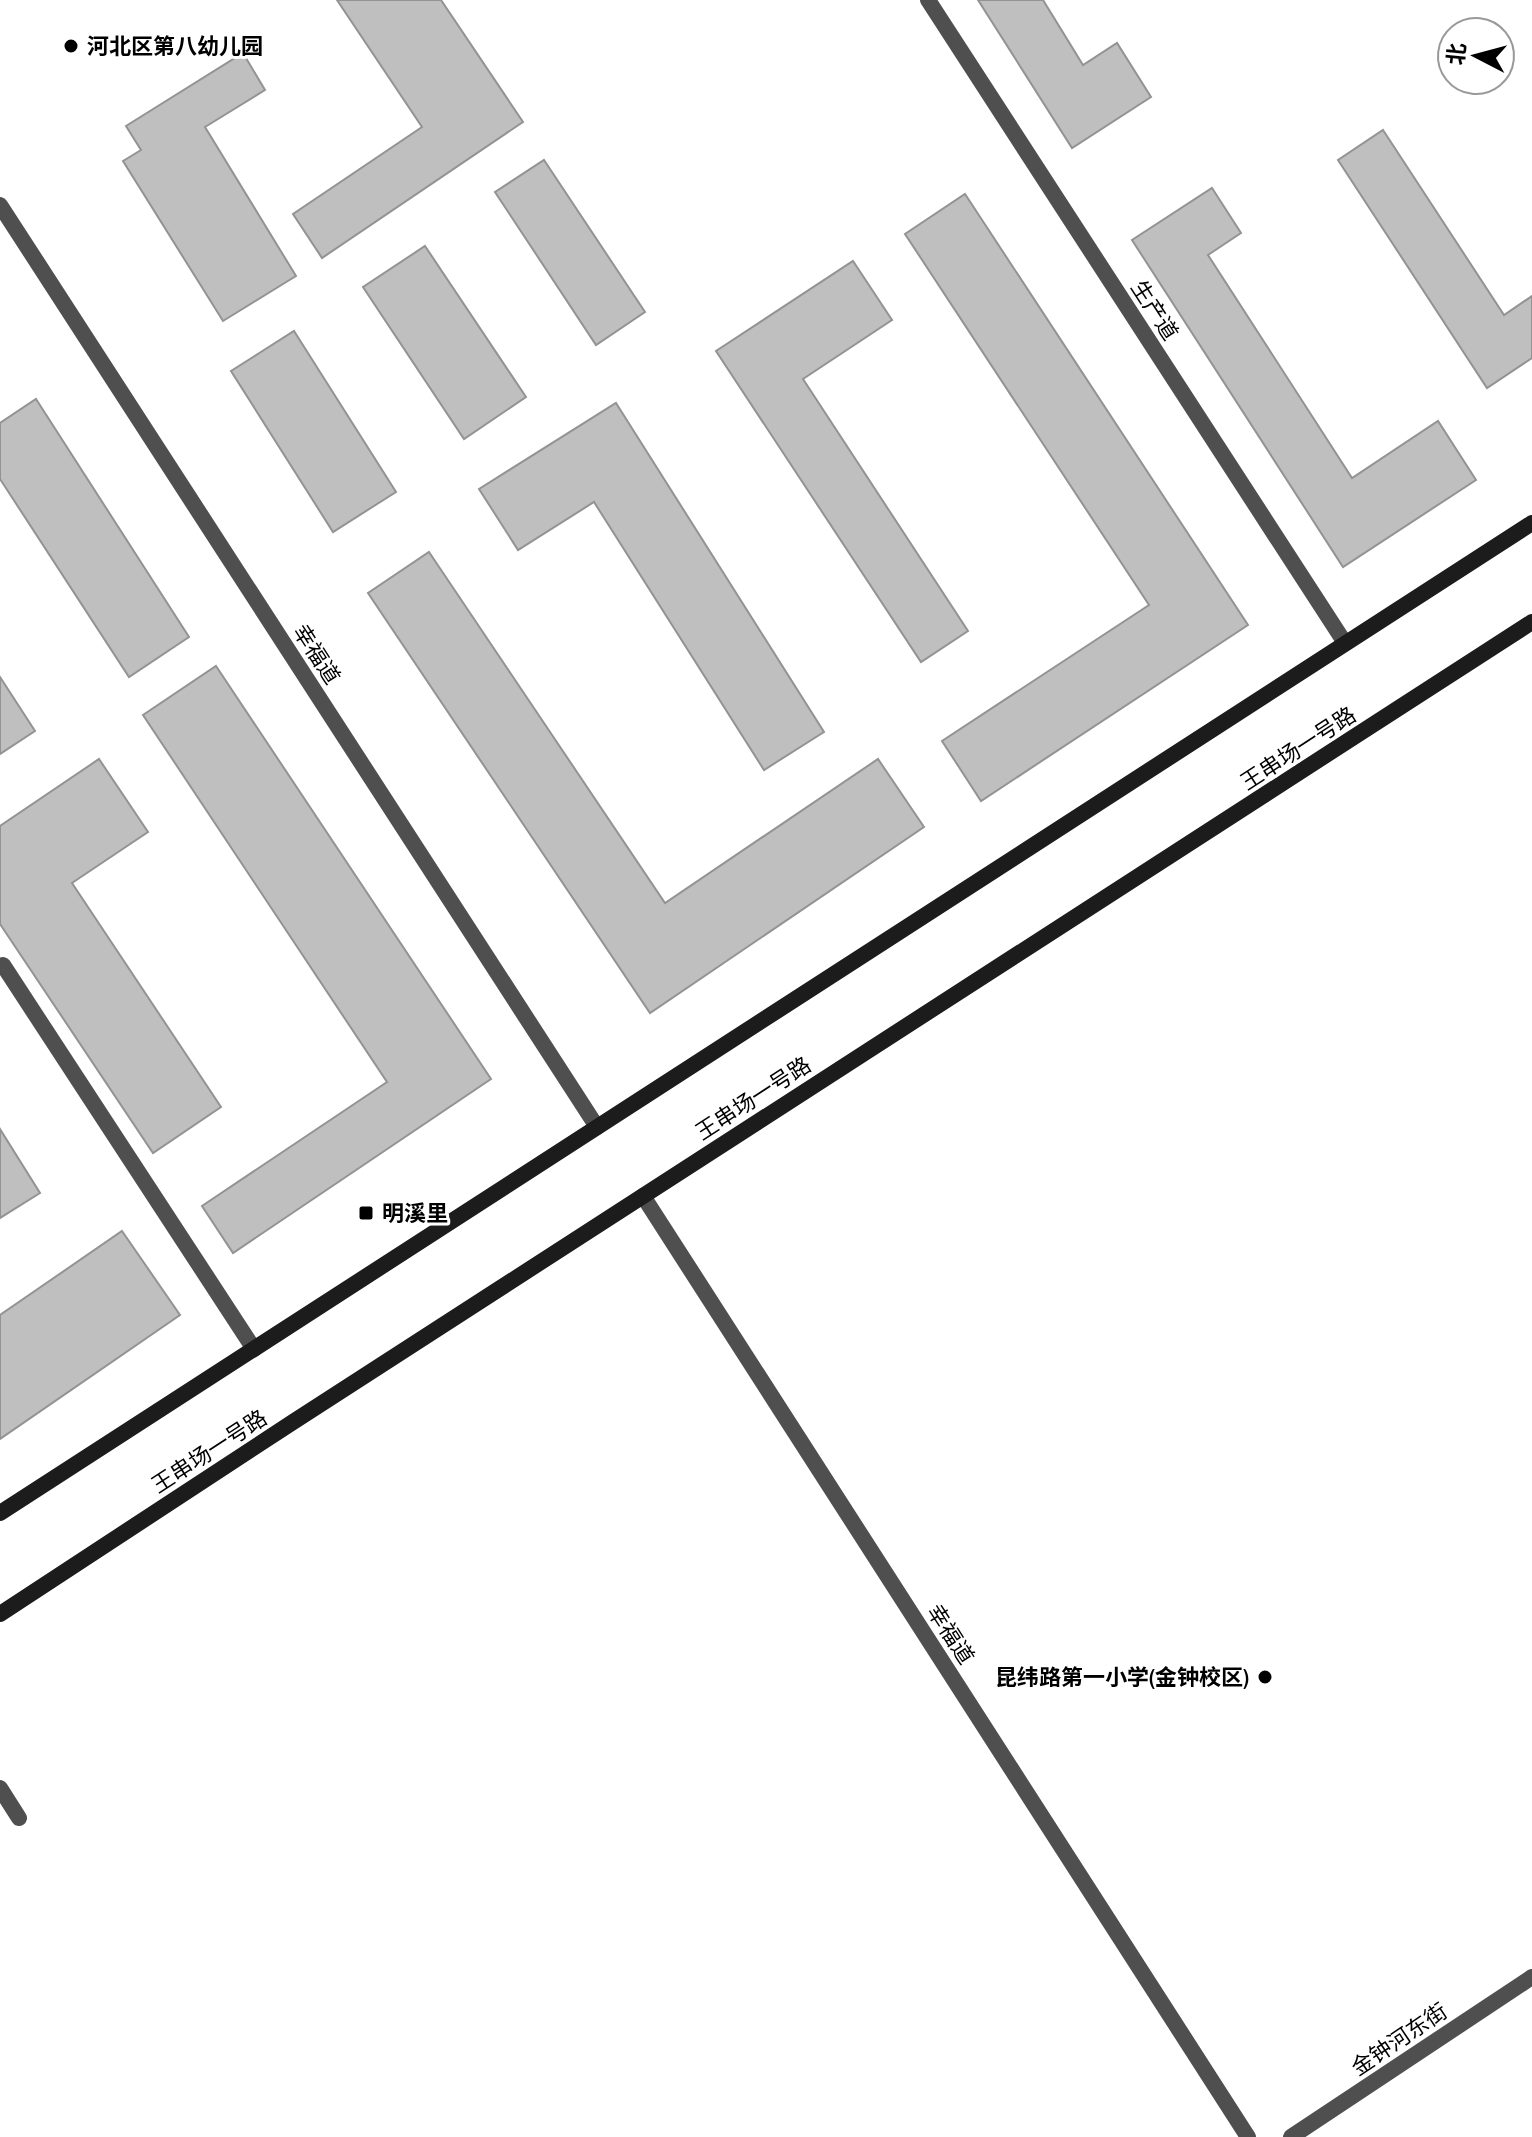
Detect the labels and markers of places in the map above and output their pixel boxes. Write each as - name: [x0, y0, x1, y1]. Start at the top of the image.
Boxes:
- place label: 河北区第八幼儿园: [87, 31, 263, 61]
- marker: 河北区第八幼儿园: [62, 37, 80, 55]
- place label: 明溪里: [382, 1198, 448, 1228]
- marker: 明溪里: [357, 1204, 375, 1222]
- place label: 昆纬路第一小学(金钟校区): [995, 1662, 1249, 1692]
- marker: 昆纬路第一小学(金钟校区): [1256, 1668, 1274, 1686]

